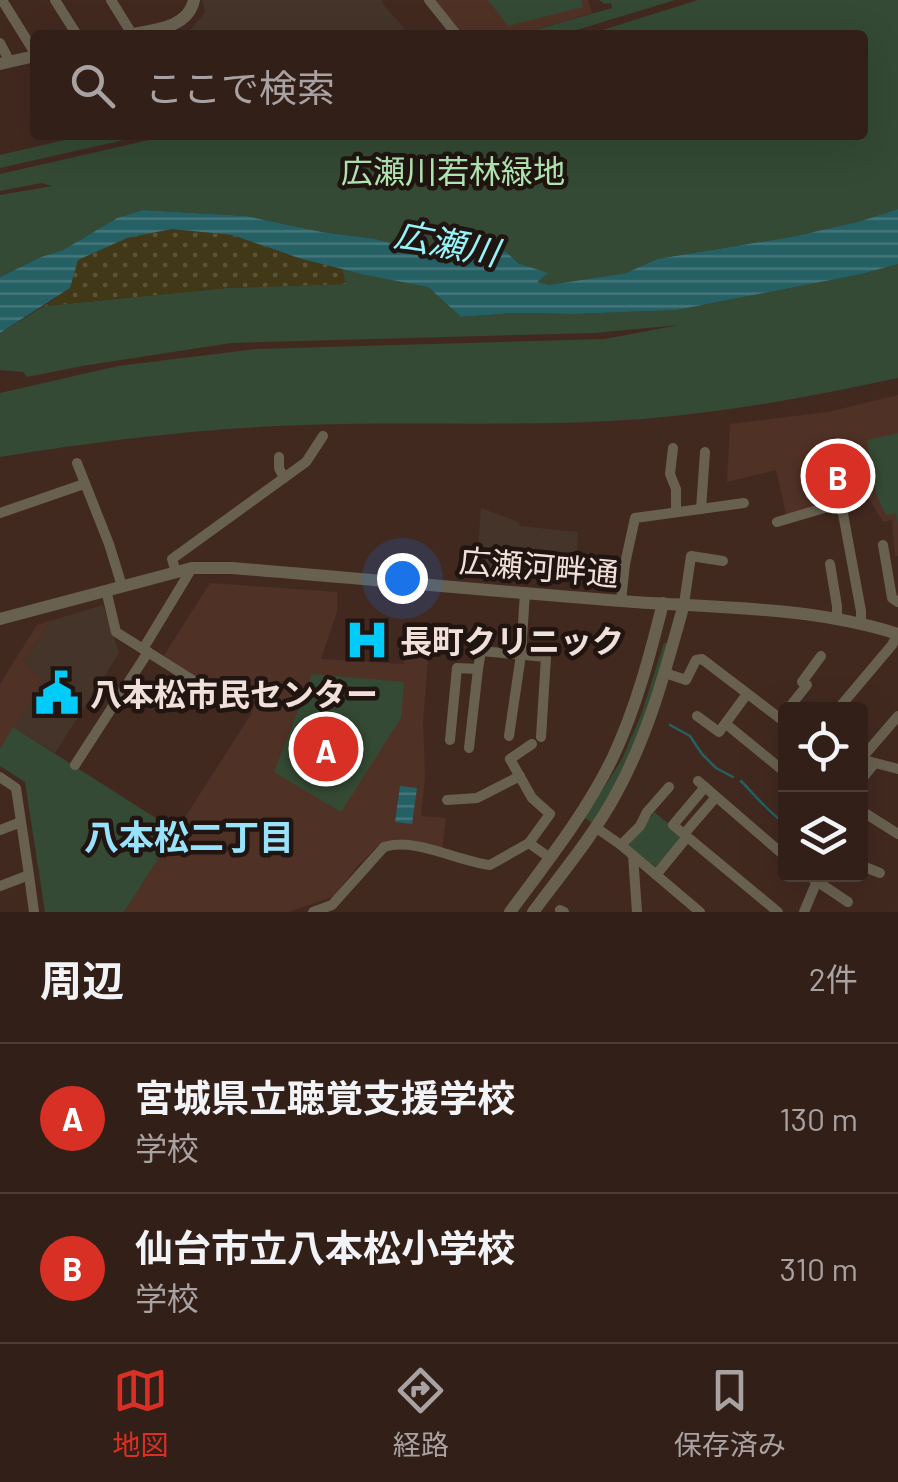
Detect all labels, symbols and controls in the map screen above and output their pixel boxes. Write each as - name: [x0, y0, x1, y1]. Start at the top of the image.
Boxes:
- search box: [30, 30, 868, 140]
- icon: search: [65, 58, 120, 113]
- text: ここで検索: [145, 64, 335, 110]
- park label: 広瀬川若林緑地: [341, 151, 565, 189]
- water label: 広瀬川: [391, 211, 506, 273]
- pin: B: [806, 438, 870, 514]
- street label: 広瀬河畔通: [458, 540, 620, 592]
- your location: [377, 553, 428, 604]
- hospital icon: 長町クリニック: [343, 616, 391, 664]
- place label: 長町クリニック: [400, 621, 624, 659]
- public building icon: 八本松市民センター: [33, 669, 81, 717]
- place label: 八本松市民センター: [90, 674, 378, 712]
- map controls: [778, 702, 868, 882]
- button: locate: [778, 702, 868, 792]
- pin: A: [294, 712, 358, 786]
- button: layers: [778, 792, 868, 882]
- district label: 八本松二丁目: [84, 815, 294, 857]
- text: 周辺: [40, 954, 124, 1004]
- text: 2件: [809, 959, 858, 997]
- text: 宮城県立聴覚支援学校: [135, 1074, 515, 1120]
- text: A: [62, 1099, 83, 1137]
- text: 130 m: [779, 1099, 858, 1137]
- text: 学校: [135, 1128, 199, 1166]
- text: 仙台市立八本松小学校: [135, 1224, 515, 1270]
- text: B: [63, 1249, 82, 1287]
- text: 310 m: [780, 1249, 858, 1287]
- text: 学校: [135, 1278, 199, 1316]
- tab: 地図: [112, 1363, 168, 1463]
- tab: 経路: [393, 1363, 449, 1463]
- tab: 保存済み: [674, 1363, 786, 1463]

